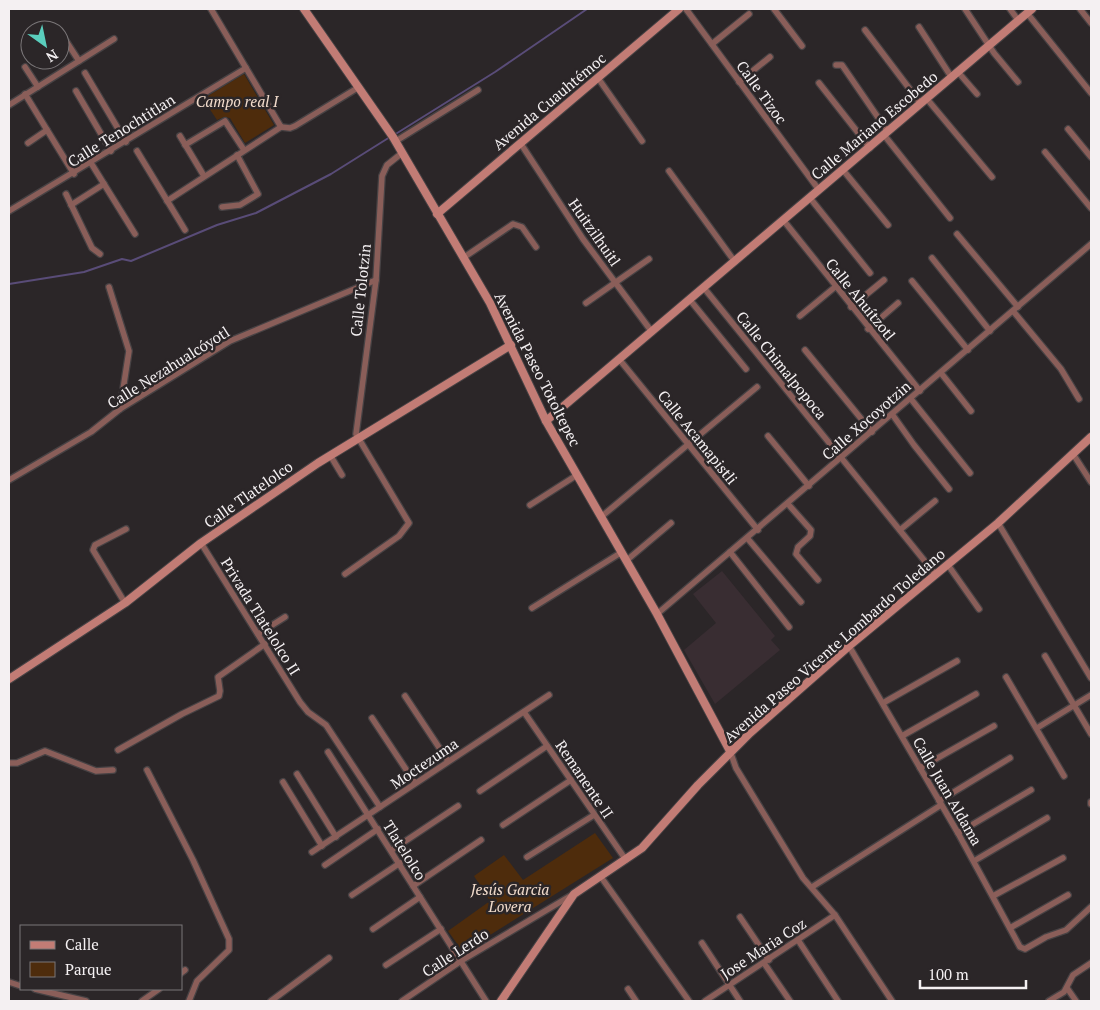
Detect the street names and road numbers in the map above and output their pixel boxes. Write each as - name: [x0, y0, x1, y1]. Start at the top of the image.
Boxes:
- street label: Avenida Cuauhtémoc: [488, 48, 610, 154]
- street label: Calle Tizoc: [732, 56, 792, 128]
- street label: Calle Mariano Escobedo: [807, 66, 941, 184]
- street label: Calle Tenochtitlan: [64, 89, 179, 171]
- street label: Huitzilhuitl: [564, 194, 626, 270]
- street label: Calle Tolotzin: [345, 243, 375, 337]
- street label: Calle Ahuítzotl: [822, 254, 900, 344]
- street label: Avenida Paseo Totoltepec: [490, 289, 586, 449]
- street label: Calle Chimalpopoca: [732, 307, 832, 424]
- street label: Calle Nezahualcóyotl: [103, 321, 233, 413]
- street label: Calle Xocoyotzin: [817, 376, 915, 464]
- street label: Calle Acamapistli: [654, 386, 742, 488]
- street label: Calle Tlatelolco: [200, 456, 296, 532]
- street label: Avenida Paseo Vicente Lombardo Toledano: [719, 543, 949, 747]
- street label: Privada Tlatelolco II: [217, 553, 305, 679]
- street label: Moctezuma: [386, 733, 462, 793]
- street label: Calle Juan Aldama: [909, 733, 987, 849]
- street label: Remanente II: [552, 736, 618, 822]
- street label: Tlatelolco: [379, 816, 431, 884]
- street label: Jose Maria Coz: [716, 913, 810, 983]
- street label: Calle Lerdo: [418, 923, 492, 981]

